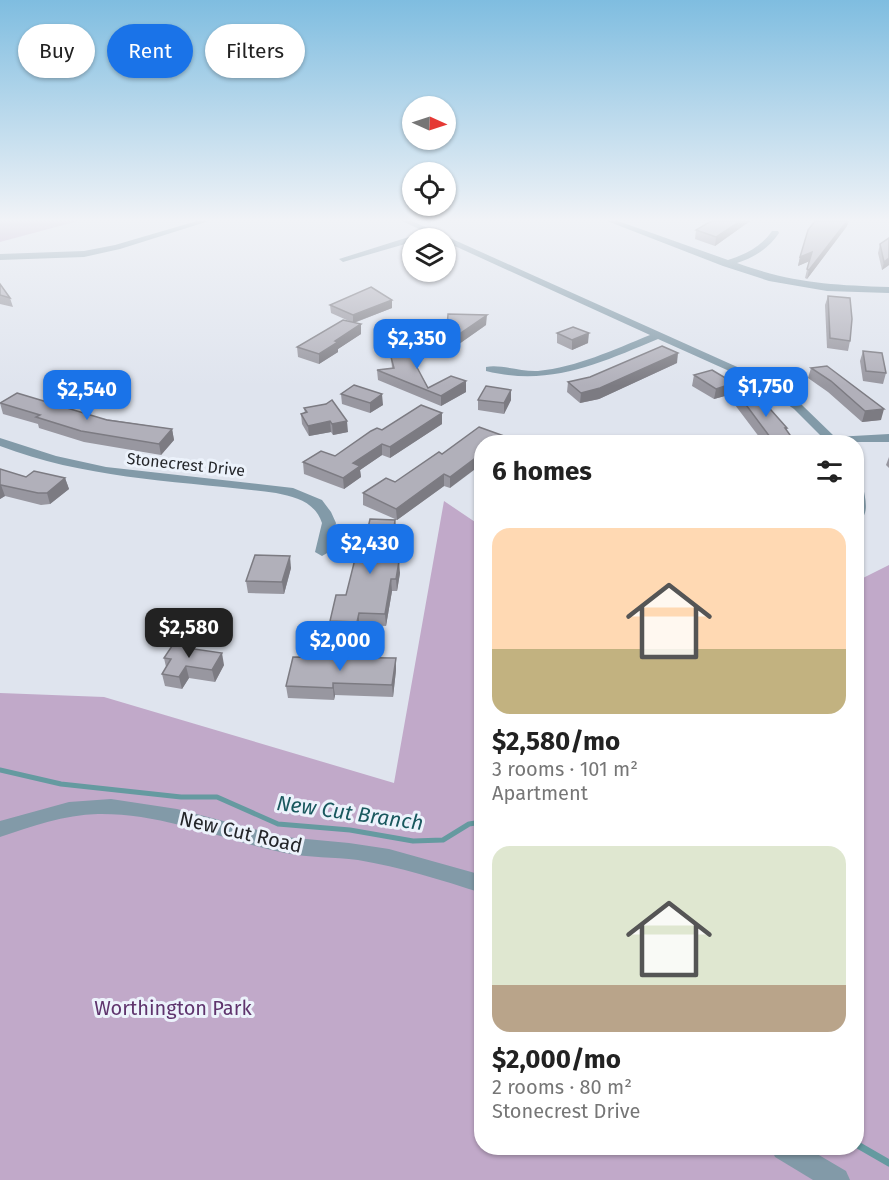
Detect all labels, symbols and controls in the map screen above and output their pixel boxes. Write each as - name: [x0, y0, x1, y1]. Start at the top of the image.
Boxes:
- chip: Buy: [18, 24, 95, 78]
- chip: Rent: [107, 24, 193, 78]
- chip: Filters: [205, 24, 305, 78]
- north arrow: [402, 96, 456, 150]
- map controls: [402, 96, 456, 282]
- button: locate: [402, 162, 456, 216]
- button: layers: [402, 228, 456, 282]
- pin: $2,350: [368, 319, 466, 370]
- text: $2,350: [387, 326, 447, 350]
- pin: $1,750: [717, 367, 815, 418]
- pin: $2,540: [38, 370, 136, 421]
- text: $1,750: [738, 374, 794, 398]
- text: $2,540: [57, 377, 117, 401]
- street label: Stonecrest Drive: [126, 449, 246, 480]
- icon: filters: [813, 455, 846, 488]
- text: 6 homes: [492, 456, 592, 487]
- pin: $2,430: [321, 524, 419, 575]
- text: $2,430: [341, 531, 399, 555]
- icon: home: [615, 567, 723, 675]
- pin: $2,580: [140, 608, 238, 659]
- text: $2,580: [159, 615, 219, 639]
- pin: $2,000: [291, 621, 389, 672]
- text: $2,000: [310, 628, 370, 652]
- text: $2,580/mo: [492, 726, 620, 757]
- text: 3 rooms · 101 m²: [492, 757, 638, 781]
- text: Apartment: [492, 781, 588, 805]
- water label: New Cut Branch: [275, 790, 425, 836]
- street label: New Cut Road: [177, 806, 305, 858]
- icon: home: [615, 885, 723, 993]
- park label: Worthington Park: [94, 996, 252, 1020]
- text: $2,000/mo: [492, 1044, 621, 1075]
- text: 2 rooms · 80 m²: [492, 1075, 632, 1099]
- text: Stonecrest Drive: [492, 1099, 640, 1123]

